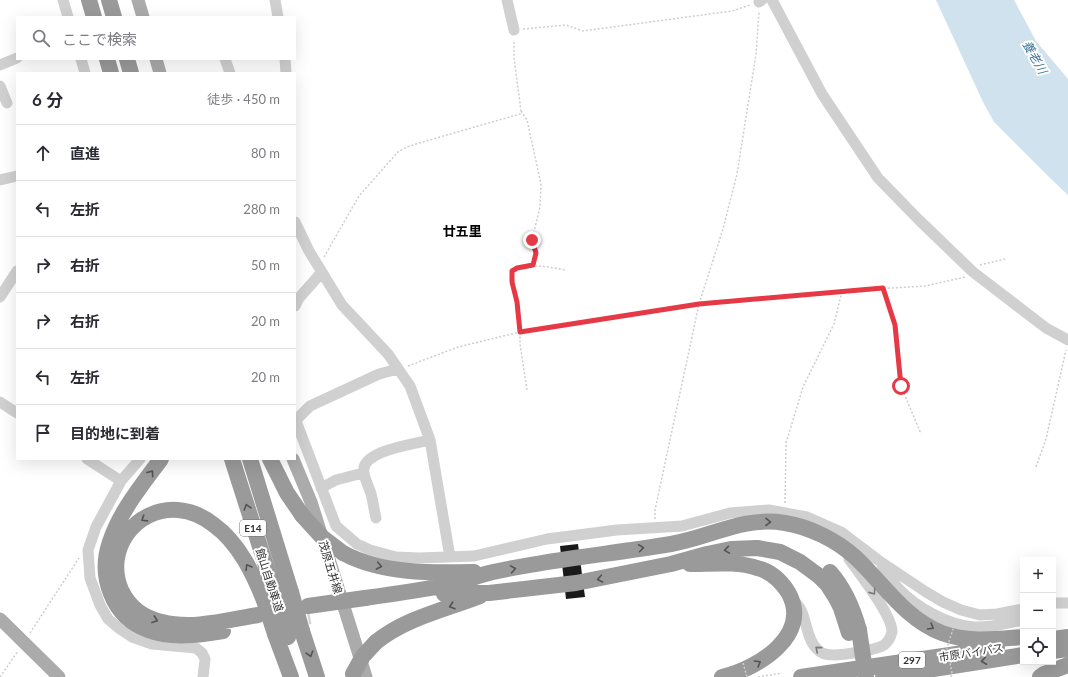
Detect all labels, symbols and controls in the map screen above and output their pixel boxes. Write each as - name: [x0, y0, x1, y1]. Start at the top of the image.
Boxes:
- search box: [16, 16, 296, 60]
- icon: search: [30, 27, 52, 49]
- text: ここで検索: [62, 30, 137, 48]
- water label: 養老川: [1020, 38, 1051, 78]
- text: 6 分: [32, 89, 63, 110]
- text: 徒歩 · 450 m: [207, 91, 280, 107]
- icon: ahead: [32, 142, 54, 164]
- text: 直進: [70, 144, 100, 162]
- text: 80 m: [251, 145, 280, 161]
- icon: left: [32, 198, 54, 220]
- text: 左折: [70, 200, 100, 218]
- text: 280 m: [243, 201, 280, 217]
- district label: 廿五里: [442, 223, 482, 239]
- route end: [523, 231, 541, 249]
- icon: right: [32, 254, 54, 276]
- text: 右折: [70, 256, 100, 274]
- text: 50 m: [251, 257, 280, 273]
- icon: right: [32, 310, 54, 332]
- text: 右折: [70, 312, 100, 330]
- text: 20 m: [251, 313, 280, 329]
- icon: left: [32, 366, 54, 388]
- text: 左折: [70, 368, 100, 386]
- text: 20 m: [251, 369, 280, 385]
- route start: [892, 377, 910, 395]
- icon: arrive: [32, 422, 54, 444]
- text: 目的地に到着: [70, 424, 160, 442]
- one-way arrow: [146, 470, 153, 477]
- one-way arrow: [243, 503, 252, 510]
- one-way arrow: [141, 514, 148, 521]
- one-way arrow: [765, 518, 771, 526]
- road number: E14: [240, 520, 266, 536]
- street label: 茂原五井線: [317, 539, 345, 595]
- one-way arrow: [638, 544, 644, 553]
- one-way arrow: [724, 545, 730, 554]
- street label: 館山自動車道: [254, 547, 286, 613]
- map controls: [1020, 557, 1056, 665]
- button: +: [1020, 557, 1056, 593]
- one-way arrow: [376, 562, 382, 570]
- one-way arrow: [246, 564, 253, 571]
- one-way arrow: [509, 565, 516, 573]
- one-way arrow: [597, 574, 604, 582]
- one-way arrow: [868, 587, 875, 594]
- button: −: [1020, 593, 1056, 629]
- one-way arrow: [449, 601, 456, 610]
- one-way arrow: [152, 615, 159, 623]
- one-way arrow: [927, 623, 934, 630]
- button: locate: [1020, 629, 1056, 665]
- street label: 市原バイパス: [937, 640, 1005, 664]
- one-way arrow: [816, 647, 823, 654]
- one-way arrow: [305, 650, 314, 657]
- road number: 297: [899, 652, 925, 668]
- one-way arrow: [981, 656, 987, 665]
- one-way arrow: [754, 660, 761, 668]

